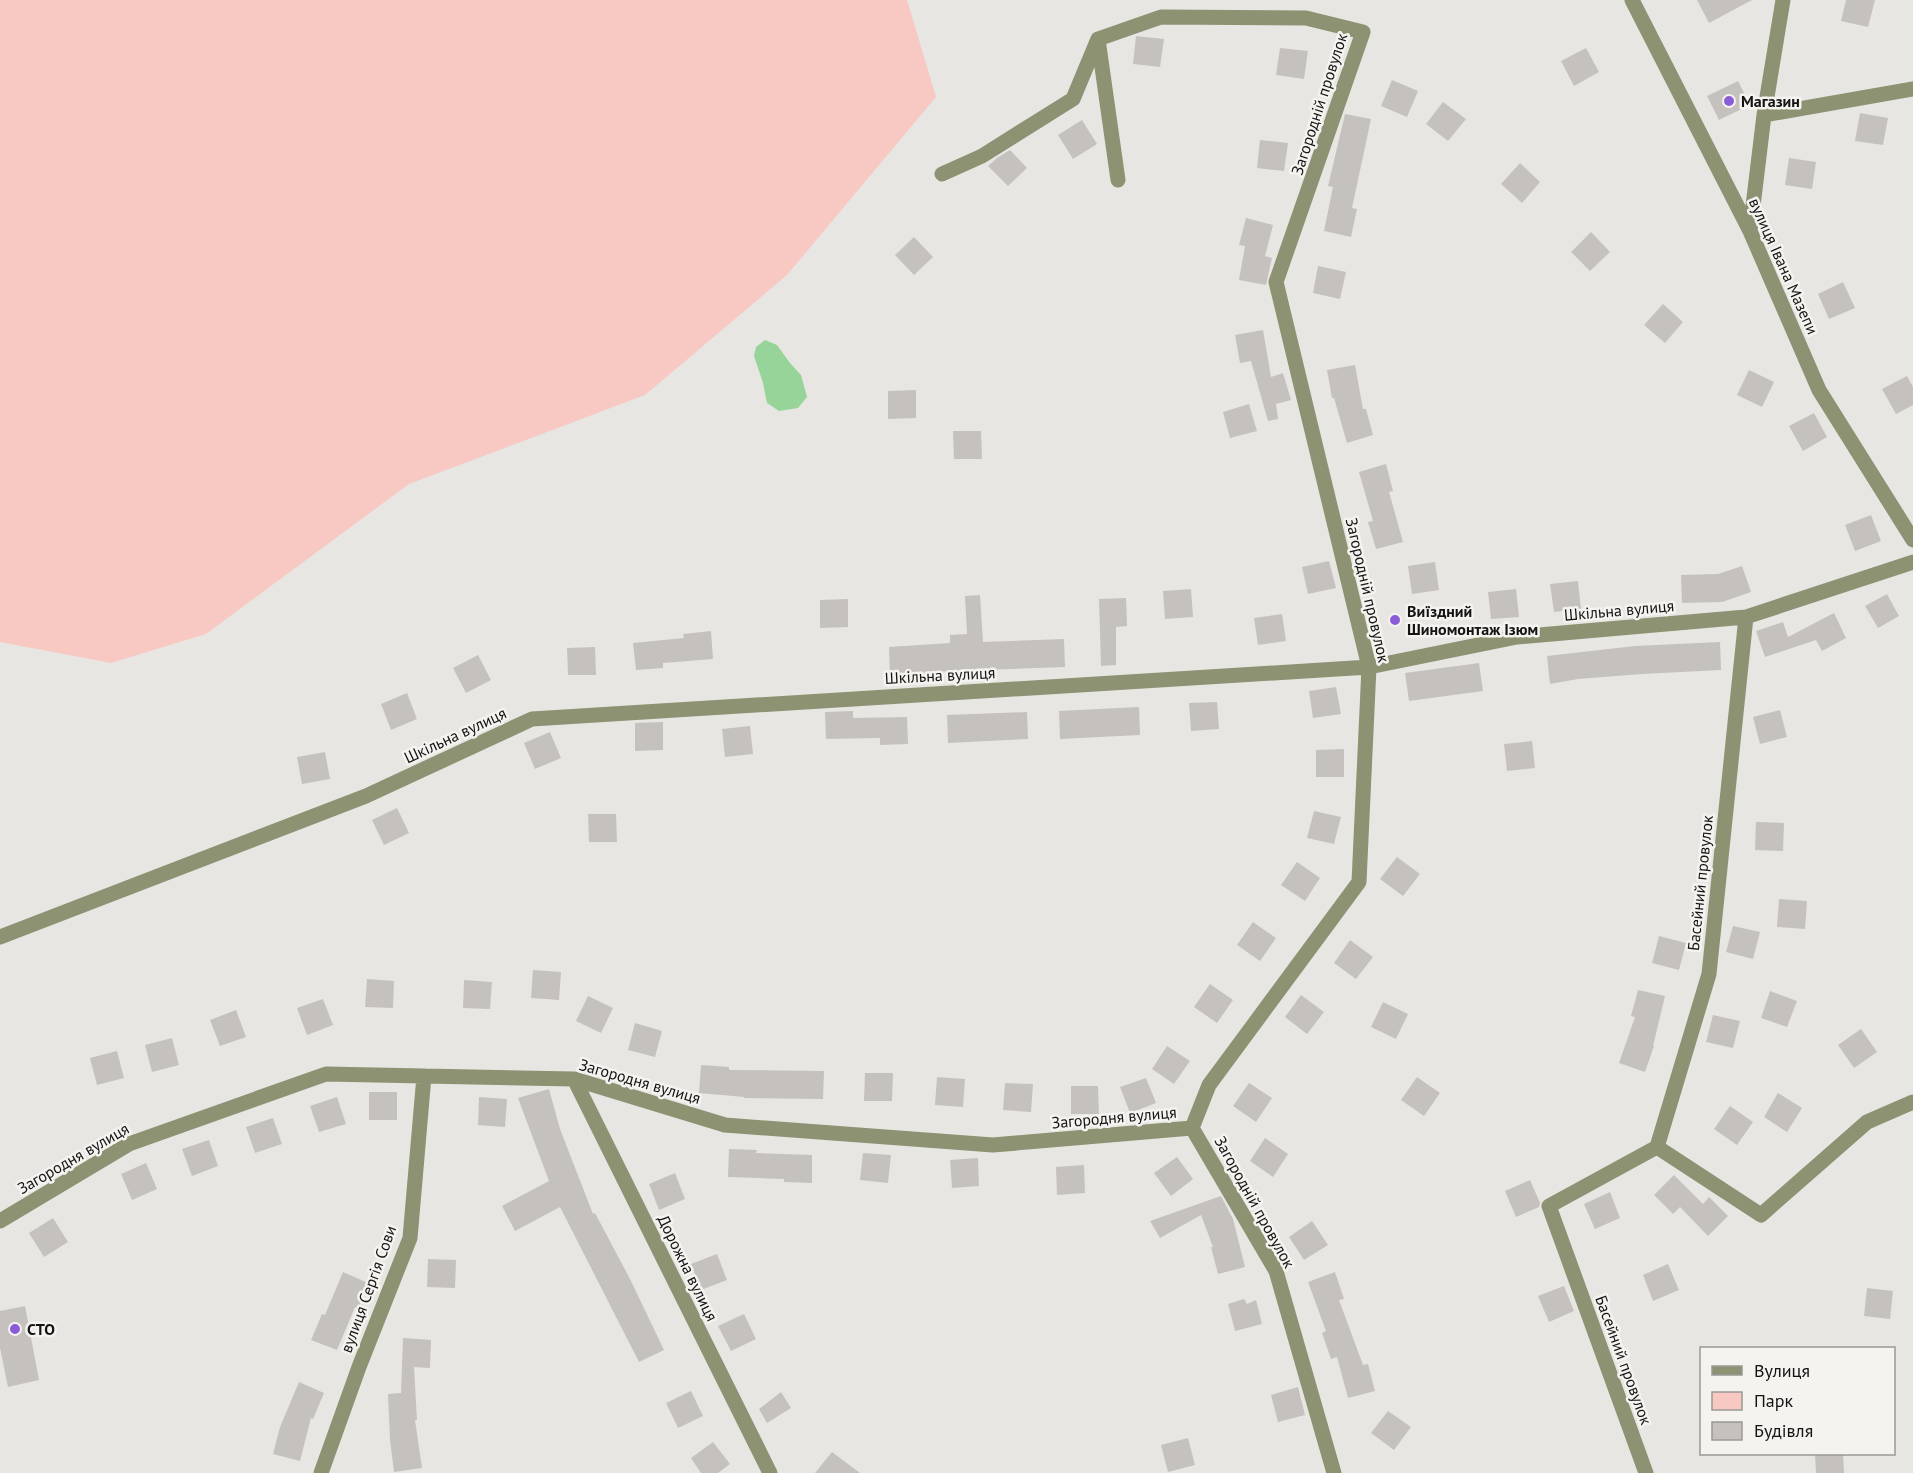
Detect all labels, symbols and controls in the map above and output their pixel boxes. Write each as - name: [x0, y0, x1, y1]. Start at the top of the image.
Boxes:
- street label: Загородній провулок: [1287, 30, 1351, 177]
- place label: Магазин: [1741, 91, 1800, 111]
- marker: Магазин: [1722, 94, 1736, 108]
- street label: вулиця Івана Мазепи: [1745, 195, 1823, 337]
- street label: Загородній провулок: [1342, 516, 1394, 665]
- street label: Шкільна вулиця: [1563, 595, 1675, 625]
- place label: Виїздний Шиномонтаж Ізюм: [1407, 601, 1538, 639]
- marker: Виїздний Шиномонтаж Ізюм: [1388, 613, 1402, 627]
- street label: Шкільна вулиця: [884, 662, 996, 688]
- street label: Шкільна вулиця: [401, 703, 509, 767]
- street label: Басейний провулок: [1683, 814, 1717, 952]
- street label: Загородня вулиця: [577, 1054, 703, 1108]
- street label: Загородня вулиця: [1051, 1102, 1177, 1132]
- street label: Загородня вулиця: [14, 1118, 132, 1198]
- street label: Загородній провулок: [1210, 1133, 1300, 1272]
- street label: Дорожна вулиця: [654, 1212, 722, 1324]
- street label: вулиця Сергія Сови: [336, 1223, 400, 1355]
- street label: Басейний провулок: [1591, 1293, 1657, 1428]
- place label: СТО: [27, 1319, 55, 1339]
- marker: СТО: [8, 1322, 22, 1336]
- legend: [1700, 1347, 1895, 1455]
- text: Вулиця: [1754, 1359, 1810, 1382]
- text: Парк: [1754, 1389, 1794, 1412]
- text: Будівля: [1754, 1419, 1813, 1442]

